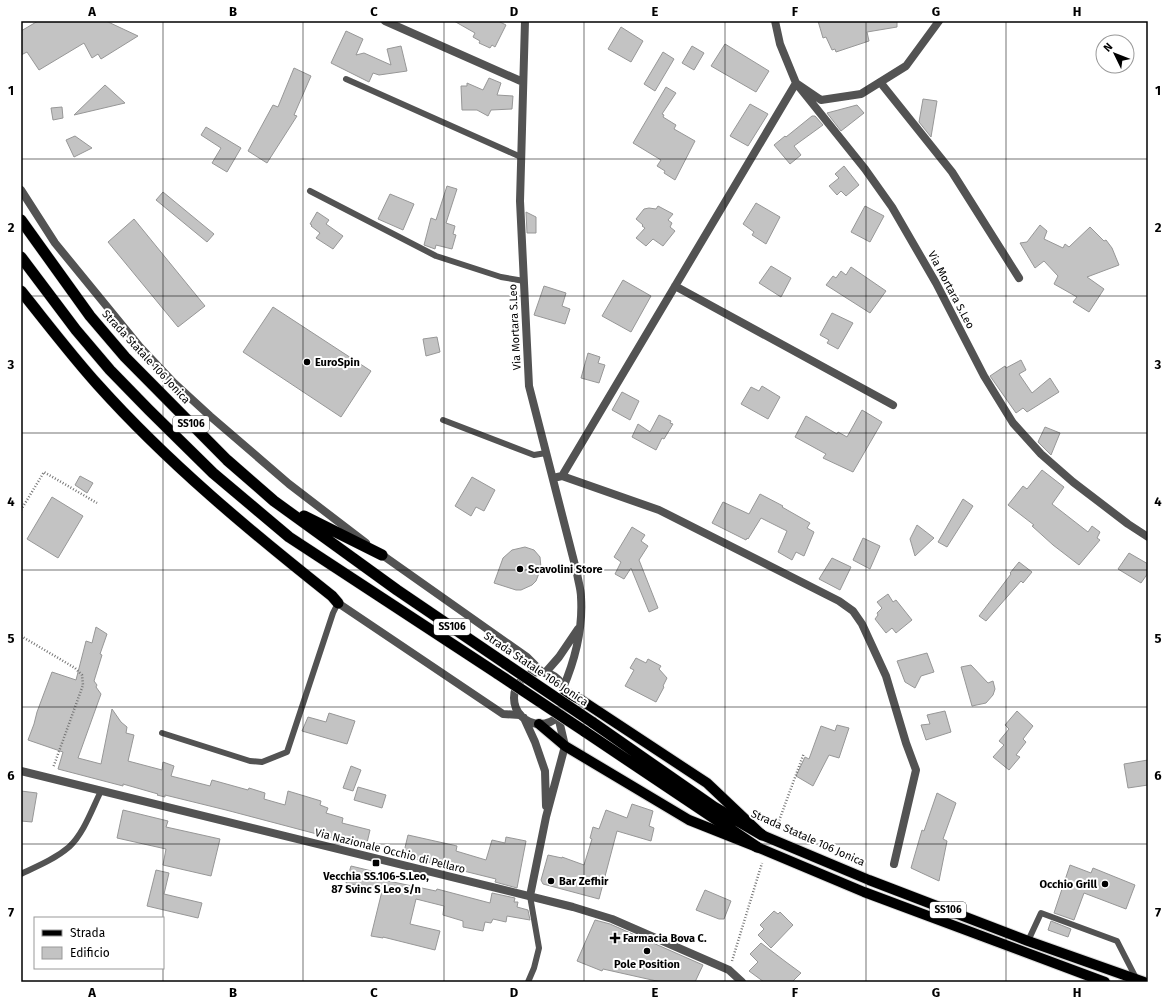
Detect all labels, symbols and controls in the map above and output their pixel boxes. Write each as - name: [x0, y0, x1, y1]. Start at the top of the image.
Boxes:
- text: A: [87, 4, 96, 19]
- text: B: [229, 4, 237, 19]
- text: C: [370, 4, 378, 19]
- text: D: [510, 4, 519, 19]
- text: E: [652, 4, 659, 19]
- text: F: [792, 4, 799, 19]
- text: G: [932, 4, 940, 19]
- text: H: [1073, 4, 1081, 19]
- north arrow: [1095, 34, 1135, 74]
- text: N: [1101, 40, 1115, 55]
- text: 1: [8, 83, 14, 98]
- text: 1: [1155, 83, 1161, 98]
- text: 2: [8, 220, 15, 235]
- text: 2: [1155, 220, 1162, 235]
- street label: Via Mortara S.Leo: [925, 249, 977, 331]
- street label: Via Mortara S.Leo: [506, 284, 524, 370]
- street label: Strada Statale 106 Jonica: [99, 308, 193, 406]
- place label: EuroSpin: [315, 356, 360, 369]
- text: 3: [7, 357, 15, 372]
- marker: EuroSpin: [302, 357, 312, 367]
- text: 3: [1154, 357, 1162, 372]
- road number: SS106: [173, 416, 209, 432]
- text: 4: [7, 494, 15, 509]
- text: 4: [1154, 494, 1162, 509]
- place label: Scavolini Store: [528, 563, 603, 576]
- marker: Scavolini Store: [515, 564, 525, 574]
- road number: SS106: [434, 619, 470, 635]
- street label: Strada Statale 106 Jonica: [481, 629, 591, 709]
- text: 5: [8, 631, 15, 646]
- text: 5: [1155, 631, 1162, 646]
- text: 6: [7, 768, 15, 783]
- text: 6: [1154, 768, 1162, 783]
- street label: Strada Statale 106 Jonica: [749, 807, 867, 869]
- street label: Via Nazionale Occhio di Pellaro: [313, 826, 467, 876]
- marker: Vecchia SS.106-S.Leo, 87 Svinc S Leo s/n: [371, 858, 381, 868]
- place label: Vecchia SS.106-S.Leo, 87 Svinc S Leo s/n: [322, 870, 429, 896]
- place label: Bar Zefhir: [559, 875, 609, 888]
- marker: Bar Zefhir: [546, 876, 556, 886]
- place label: Occhio Grill: [1039, 878, 1098, 891]
- marker: Occhio Grill: [1100, 879, 1110, 889]
- road number: SS106: [930, 902, 966, 918]
- text: 7: [8, 905, 14, 920]
- text: 7: [1155, 905, 1161, 920]
- legend: [34, 917, 164, 969]
- text: Strada: [70, 926, 105, 940]
- place label: Farmacia Bova C.: [623, 932, 707, 945]
- marker: Farmacia Bova C.: [610, 933, 620, 943]
- text: Edificio: [70, 946, 110, 960]
- marker: Pole Position: [642, 946, 652, 956]
- place label: Pole Position: [614, 958, 680, 971]
- text: A: [87, 985, 96, 1000]
- text: B: [229, 985, 237, 1000]
- text: C: [370, 985, 378, 1000]
- text: D: [510, 985, 519, 1000]
- text: E: [652, 985, 659, 1000]
- text: F: [792, 985, 799, 1000]
- text: G: [932, 985, 940, 1000]
- text: H: [1073, 985, 1081, 1000]

